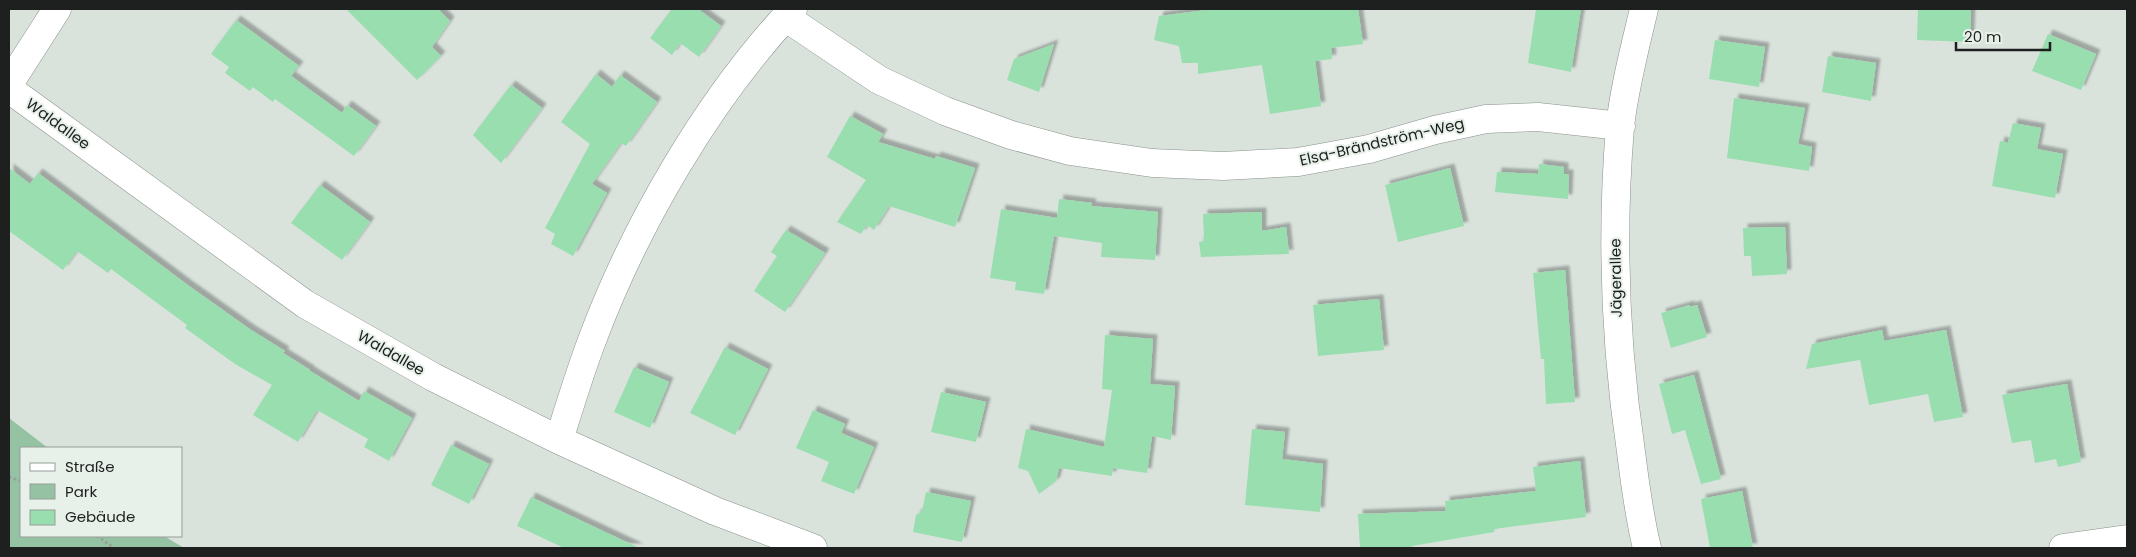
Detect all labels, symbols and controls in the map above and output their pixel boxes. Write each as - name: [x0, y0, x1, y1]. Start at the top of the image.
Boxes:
- scale bar: [1956, 20, 2050, 52]
- text: 20 m: [1964, 26, 2002, 47]
- street label: Waldallee: [22, 93, 95, 154]
- street label: Elsa-Brändström-Weg: [1297, 112, 1466, 171]
- street label: Jägerallee: [1604, 238, 1627, 318]
- street label: Waldallee: [354, 325, 429, 380]
- legend: [20, 447, 182, 537]
- text: Straße: [65, 456, 115, 477]
- text: Park: [65, 481, 97, 502]
- text: Gebäude: [65, 506, 135, 527]

